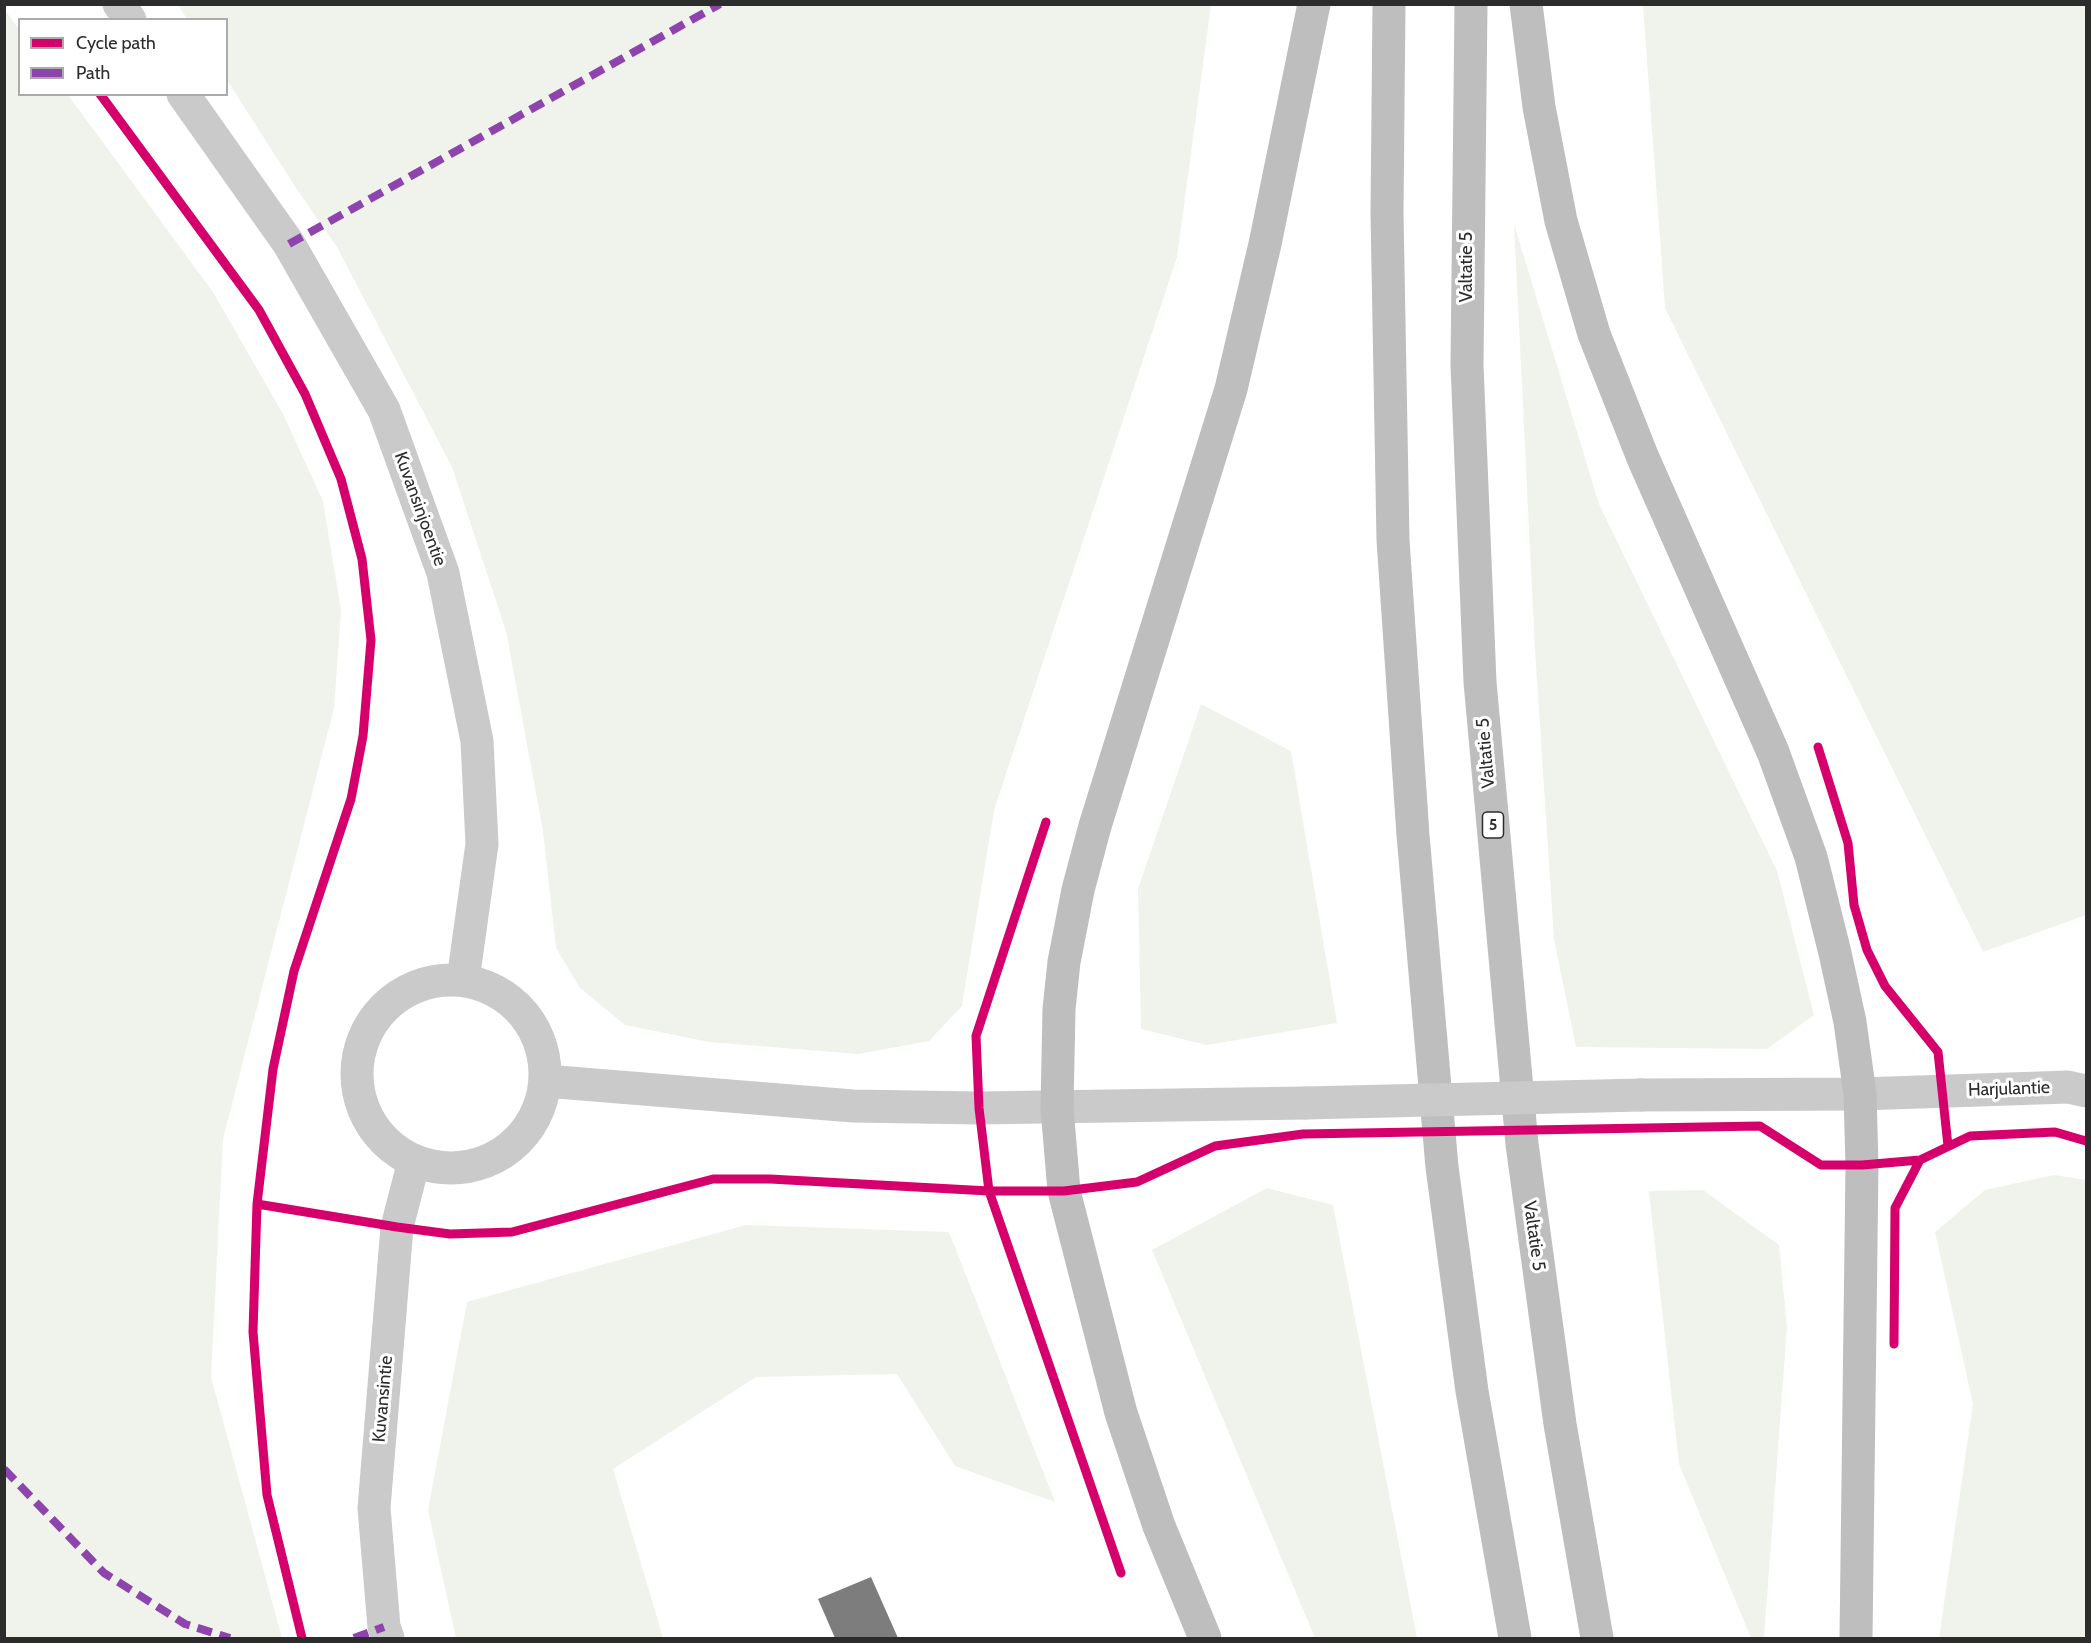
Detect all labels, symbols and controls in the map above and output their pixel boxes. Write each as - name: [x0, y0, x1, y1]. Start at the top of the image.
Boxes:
- legend: [18, 18, 228, 96]
- text: Cycle path: [76, 32, 156, 54]
- text: Path: [76, 62, 110, 84]
- street label: Valtatie 5: [1456, 232, 1478, 302]
- street label: Kuvansinjoentie: [389, 449, 451, 569]
- street label: Valtatie 5: [1472, 717, 1500, 789]
- road number: 5: [1482, 812, 1504, 838]
- street label: Harjulantie: [1968, 1077, 2050, 1101]
- street label: Valtatie 5: [1518, 1200, 1550, 1272]
- street label: Kuvansintie: [368, 1355, 398, 1443]

